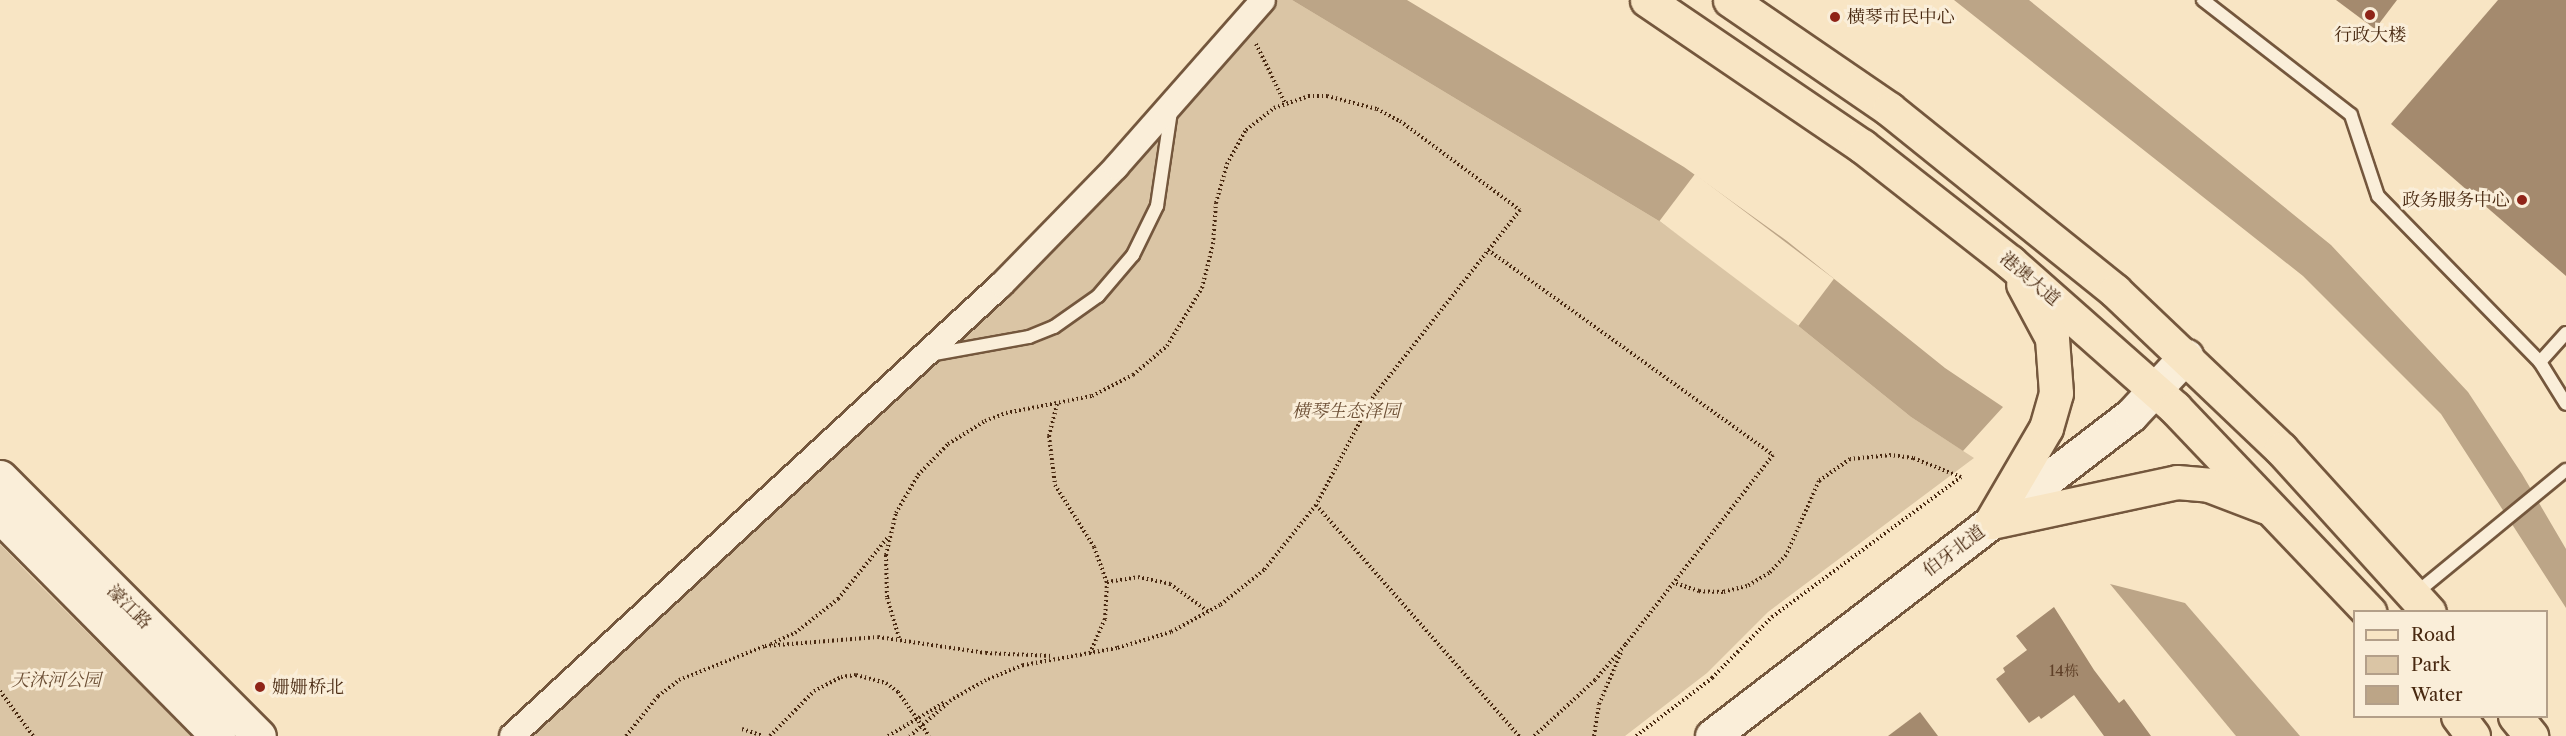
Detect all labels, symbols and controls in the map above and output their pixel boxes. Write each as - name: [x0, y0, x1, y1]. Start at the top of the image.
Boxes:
- place label: 横琴市民中心: [1847, 6, 1955, 28]
- marker: 行政大楼: [2363, 8, 2377, 22]
- marker: 横琴市民中心: [1828, 10, 1842, 24]
- place label: 行政大楼: [2334, 24, 2406, 46]
- place label: 政务服务中心: [2402, 189, 2510, 211]
- marker: 政务服务中心: [2515, 193, 2529, 207]
- street label: 港澳大道: [1995, 248, 2065, 310]
- park label: 横琴生态泽园: [1292, 400, 1400, 422]
- street label: 伯牙北道: [1919, 521, 1989, 581]
- street label: 濠江路: [102, 580, 156, 634]
- legend: [2353, 610, 2548, 718]
- text: Road: [2411, 624, 2456, 646]
- text: Park: [2411, 654, 2450, 676]
- house number: 14栋: [2049, 662, 2079, 680]
- park label: 天沐河公园: [11, 669, 101, 691]
- place label: 姗姗桥北: [272, 676, 344, 698]
- marker: 姗姗桥北: [253, 680, 267, 694]
- text: Water: [2411, 684, 2463, 706]

